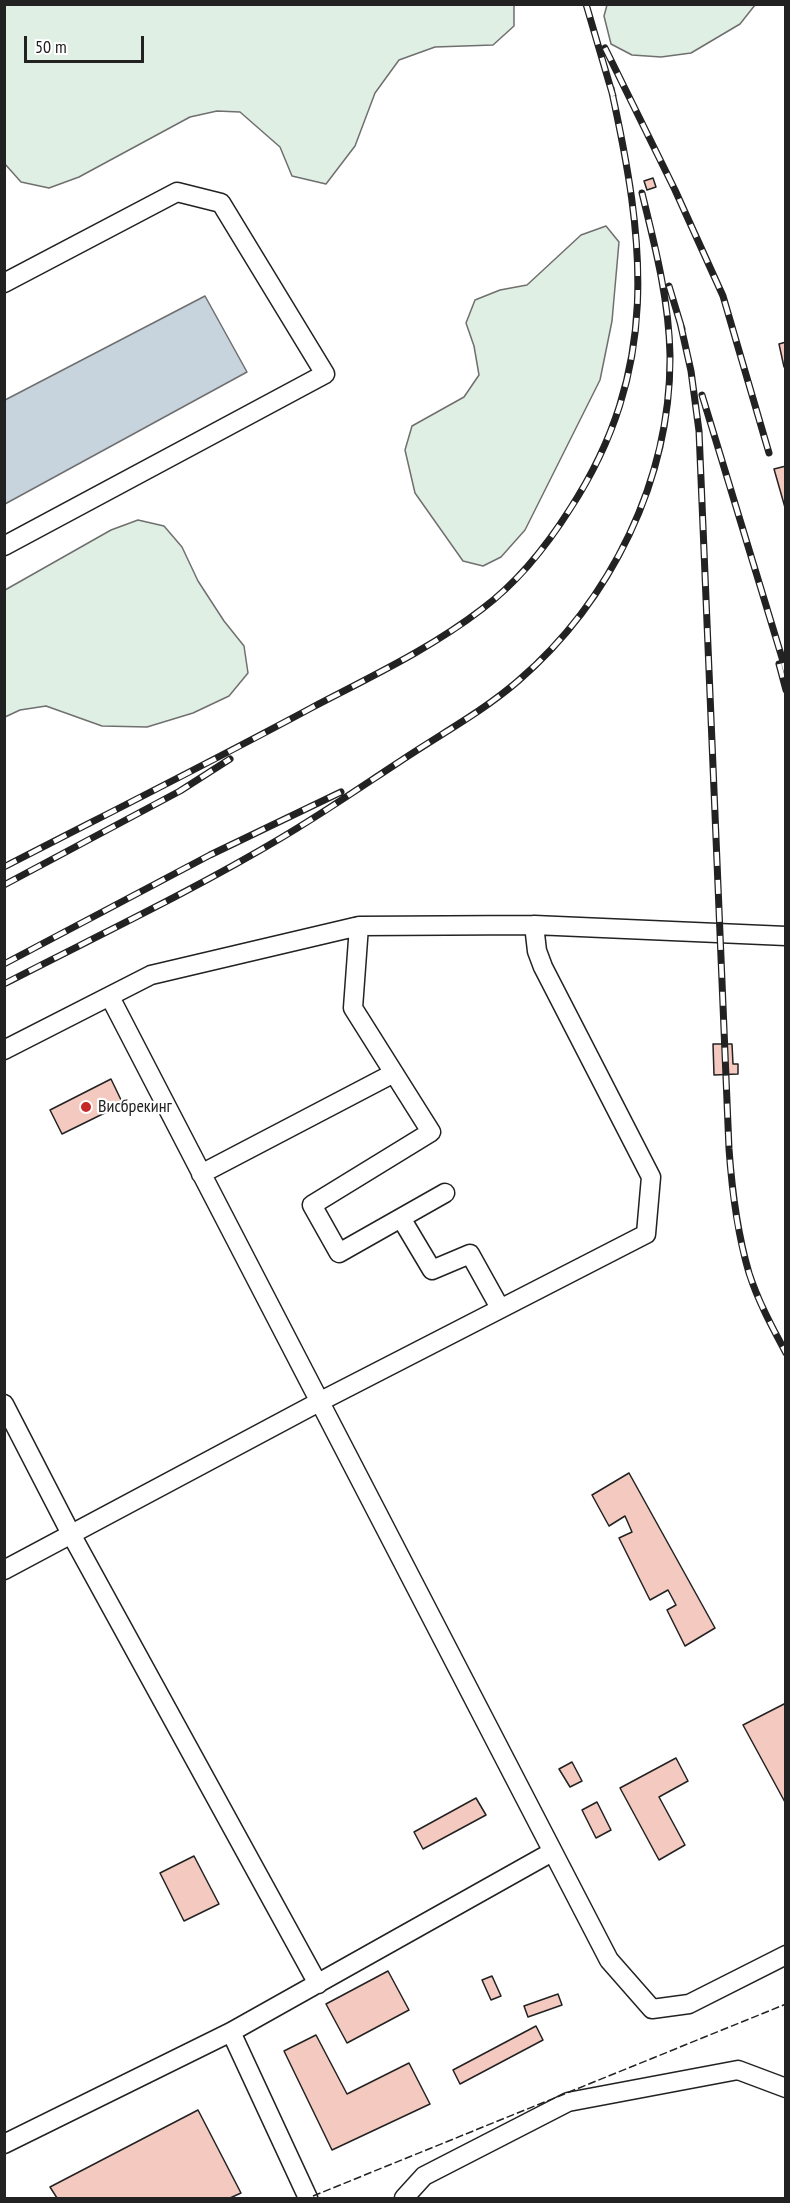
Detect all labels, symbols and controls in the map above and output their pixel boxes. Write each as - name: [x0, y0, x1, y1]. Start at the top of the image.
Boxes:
- scale bar: [27, 24, 147, 62]
- text: 50 m: [35, 35, 67, 58]
- place label: Висбрекинг: [98, 1096, 172, 1118]
- marker: Висбрекинг: [79, 1100, 93, 1114]

